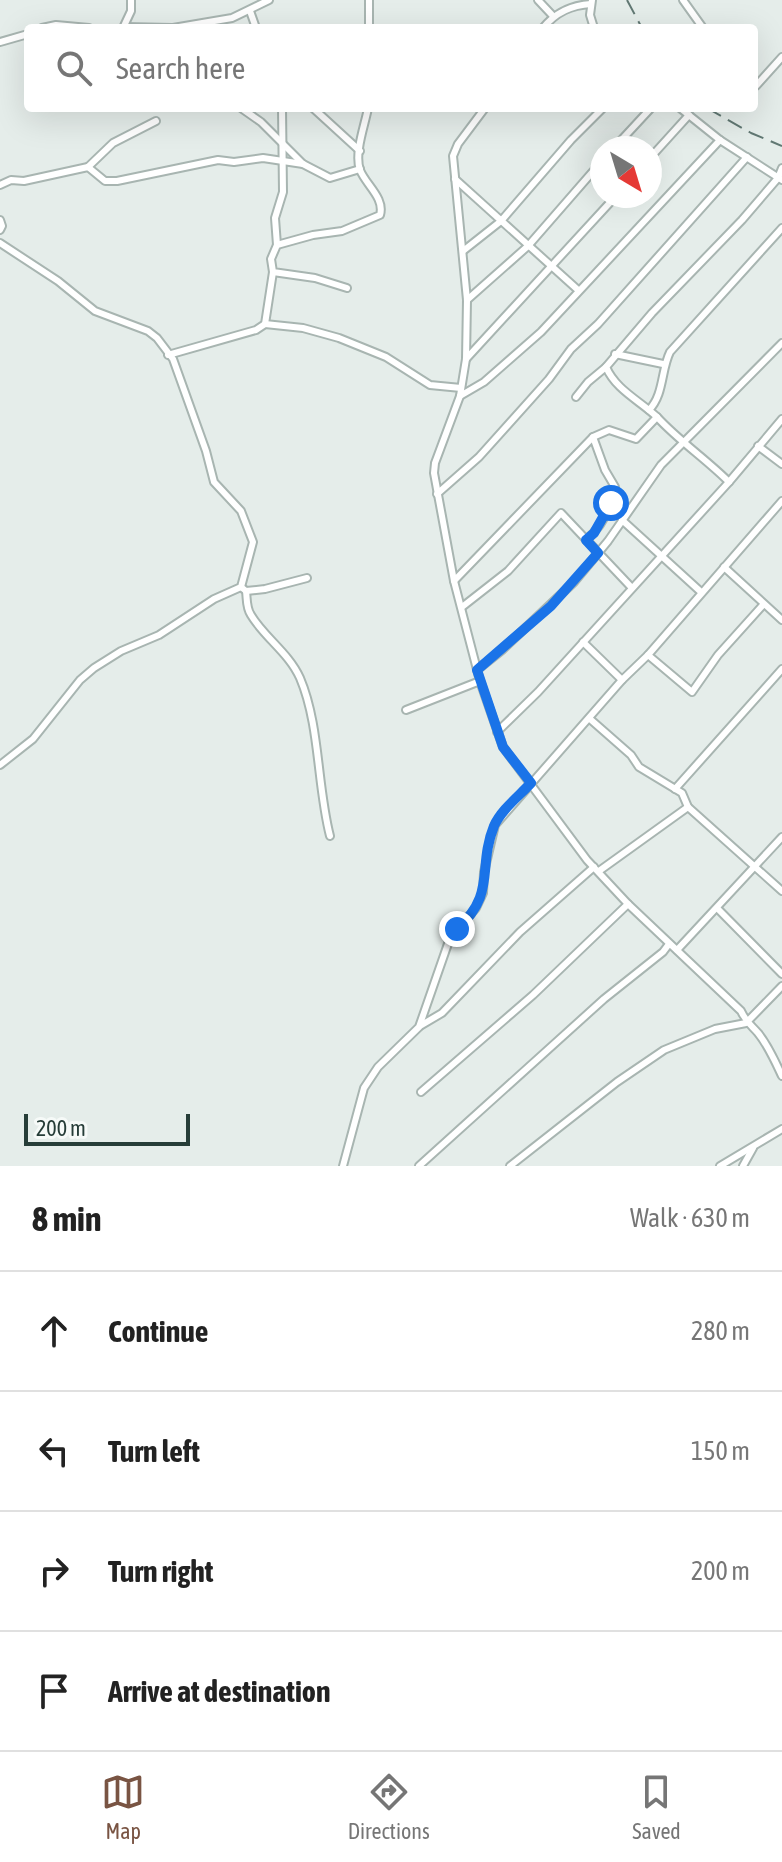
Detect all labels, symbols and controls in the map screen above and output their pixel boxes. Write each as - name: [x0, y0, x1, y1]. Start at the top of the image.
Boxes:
- search box: [24, 24, 758, 112]
- icon: search: [52, 46, 96, 90]
- text: Search here: [116, 51, 245, 85]
- north arrow: [590, 136, 662, 208]
- route start: [593, 485, 629, 521]
- route end: [439, 911, 475, 947]
- scale bar: [24, 1110, 190, 1146]
- text: 200 m: [36, 1115, 86, 1141]
- text: 8 min: [32, 1199, 101, 1238]
- text: Walk · 630 m: [630, 1203, 750, 1233]
- icon: ahead: [32, 1309, 76, 1353]
- text: Continue: [108, 1314, 208, 1348]
- text: 280 m: [691, 1316, 750, 1346]
- icon: left: [32, 1429, 76, 1473]
- text: Turn left: [108, 1434, 200, 1468]
- text: 150 m: [691, 1436, 750, 1466]
- icon: right: [32, 1549, 76, 1593]
- text: Turn right: [108, 1554, 214, 1588]
- text: 200 m: [691, 1556, 750, 1586]
- icon: arrive: [32, 1669, 76, 1713]
- text: Arrive at destination: [108, 1674, 330, 1708]
- tab: Map: [101, 1770, 145, 1844]
- tab: Directions: [348, 1770, 430, 1844]
- tab: Saved: [632, 1770, 681, 1844]

